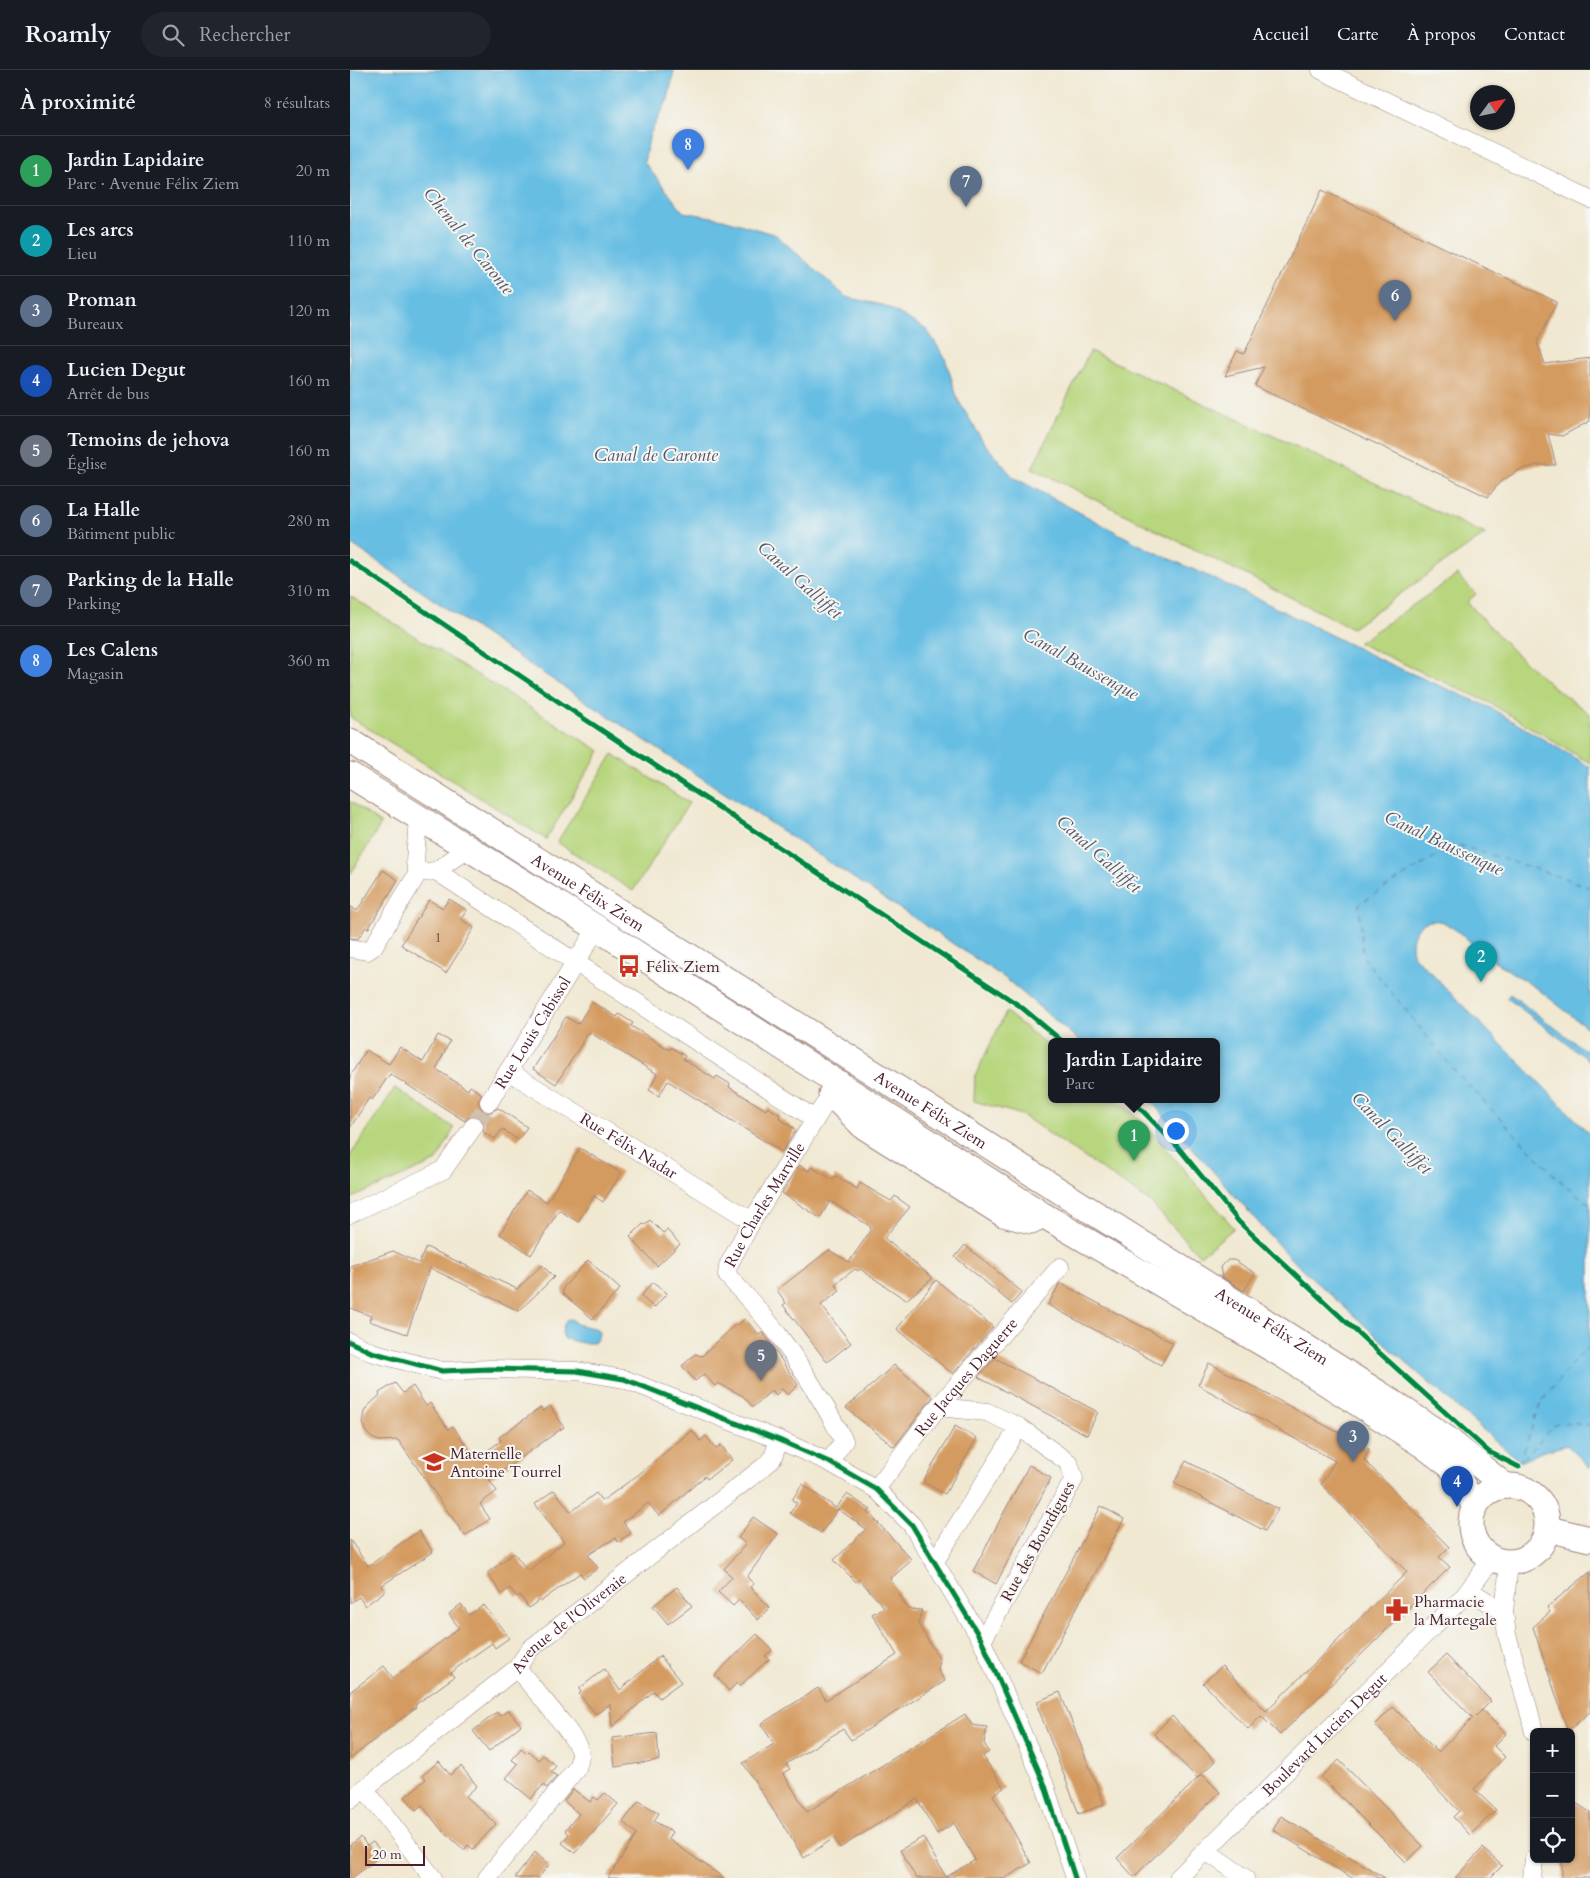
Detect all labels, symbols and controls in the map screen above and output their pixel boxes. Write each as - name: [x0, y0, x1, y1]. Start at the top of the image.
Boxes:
- search box: [141, 12, 491, 57]
- text: Roamly: [25, 18, 111, 51]
- icon: search: [159, 21, 187, 49]
- text: Rechercher: [199, 22, 290, 48]
- text: Accueil: [1252, 22, 1309, 47]
- text: Carte: [1337, 22, 1379, 47]
- text: À propos: [1407, 22, 1476, 47]
- text: Contact: [1504, 22, 1565, 47]
- north arrow: [1470, 85, 1515, 130]
- text: À proximité: [20, 88, 136, 117]
- text: 8 résultats: [264, 92, 330, 114]
- pin: 8: [672, 129, 704, 170]
- text: Jardin Lapidaire: [67, 147, 204, 173]
- text: 1: [32, 160, 40, 182]
- text: 20 m: [296, 160, 330, 182]
- pin: 7: [950, 166, 982, 207]
- text: Parc · Avenue Félix Ziem: [67, 173, 239, 195]
- water label: Chenal de Caronte: [417, 182, 520, 301]
- text: Les arcs: [67, 217, 134, 243]
- text: 2: [32, 230, 40, 252]
- text: 110 m: [288, 230, 330, 252]
- text: Lieu: [67, 243, 97, 265]
- pin: 6: [1379, 280, 1411, 321]
- text: Proman: [67, 287, 137, 313]
- text: 3: [32, 300, 40, 322]
- text: 120 m: [288, 300, 330, 322]
- text: Bureaux: [67, 313, 123, 335]
- text: Lucien Degut: [67, 357, 185, 383]
- text: 4: [32, 370, 40, 392]
- text: 160 m: [288, 370, 330, 392]
- text: Arrêt de bus: [67, 383, 149, 405]
- text: Temoins de jehova: [67, 427, 229, 453]
- text: 5: [32, 440, 40, 462]
- text: 160 m: [288, 440, 330, 462]
- water label: Canal de Caronte: [594, 443, 719, 468]
- text: Église: [67, 453, 107, 475]
- text: La Halle: [67, 497, 140, 523]
- text: 6: [32, 510, 40, 532]
- text: 280 m: [288, 510, 330, 532]
- text: Bâtiment public: [67, 523, 175, 545]
- water label: Canal Galliffet: [752, 536, 848, 626]
- text: Parking de la Halle: [67, 567, 234, 593]
- text: 7: [32, 580, 40, 602]
- text: 310 m: [288, 580, 330, 602]
- text: Parking: [67, 593, 120, 615]
- water label: Canal Baussenque: [1018, 622, 1144, 707]
- text: Les Calens: [67, 637, 158, 663]
- text: 8: [32, 650, 40, 672]
- text: 360 m: [288, 650, 330, 672]
- text: Magasin: [67, 663, 124, 685]
- water label: Canal Baussenque: [1380, 805, 1508, 882]
- water label: Canal Galliffet: [1051, 810, 1147, 900]
- street label: Avenue Félix Ziem: [527, 849, 649, 937]
- house number: 1: [434, 928, 442, 947]
- pin: 2: [1465, 941, 1497, 982]
- bus stop icon: Félix Ziem: [616, 953, 642, 979]
- place label: Félix Ziem: [646, 956, 720, 978]
- street label: Rue Louis Cabissol: [490, 972, 576, 1093]
- popup: [1048, 1038, 1220, 1103]
- text: Jardin Lapidaire: [1065, 1047, 1203, 1073]
- street label: Avenue Félix Ziem: [870, 1066, 992, 1155]
- text: Parc: [1065, 1073, 1095, 1095]
- water label: Canal Galliffet: [1346, 1086, 1438, 1181]
- street label: Rue Félix Nadar: [576, 1108, 681, 1185]
- your location: [1163, 1118, 1189, 1144]
- pin: 1: [1118, 1120, 1150, 1161]
- street label: Rue Charles Marville: [719, 1138, 810, 1271]
- street label: Avenue Félix Ziem: [1211, 1282, 1333, 1371]
- street label: Rue Jacques Daguerre: [910, 1313, 1023, 1441]
- pin: 5: [745, 1340, 777, 1381]
- pin: 3: [1337, 1421, 1369, 1462]
- place label: Maternelle Antoine Tourrel: [450, 1443, 562, 1483]
- school or university icon: Maternelle Antoine Tourrel: [421, 1449, 447, 1475]
- pin: 4: [1441, 1466, 1473, 1507]
- street label: Rue des Bourdigues: [996, 1477, 1080, 1606]
- street label: Avenue de l'Oliveraie: [506, 1568, 631, 1678]
- place label: Pharmacie la Martegale: [1414, 1591, 1497, 1631]
- pharmacy icon: Pharmacie la Martegale: [1384, 1597, 1410, 1623]
- street label: Boulevard Lucien Degut: [1257, 1668, 1392, 1801]
- map controls: [1530, 1728, 1575, 1863]
- button: +: [1530, 1728, 1575, 1773]
- button: −: [1530, 1773, 1575, 1818]
- button: locate: [1530, 1818, 1575, 1863]
- scale bar: [365, 1843, 425, 1866]
- text: 20 m: [372, 1845, 402, 1864]

